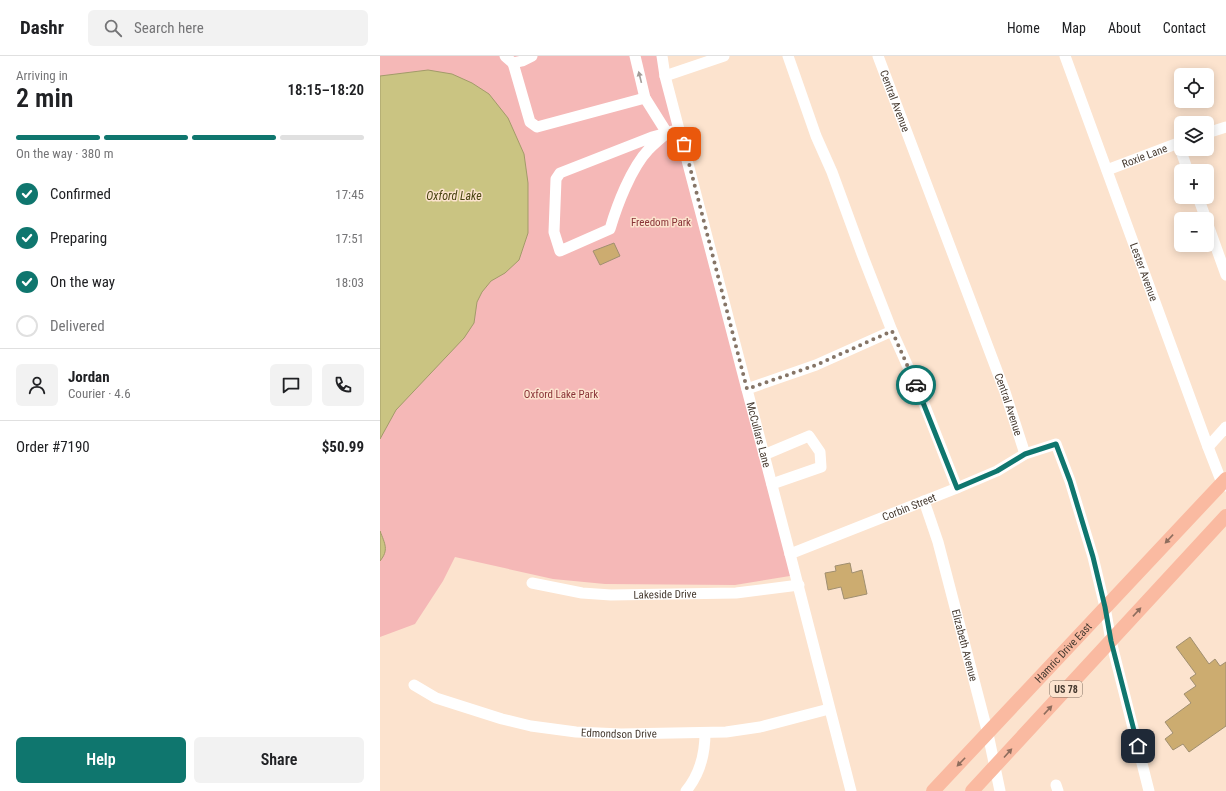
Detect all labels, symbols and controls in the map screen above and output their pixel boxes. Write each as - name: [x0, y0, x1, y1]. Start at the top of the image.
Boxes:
- search box: [88, 10, 368, 46]
- text: Dashr: [20, 16, 64, 39]
- icon: search: [102, 17, 124, 39]
- text: Search here: [134, 19, 204, 37]
- text: Home: [1007, 20, 1040, 36]
- text: Map: [1062, 20, 1086, 36]
- text: About: [1108, 20, 1141, 36]
- text: Contact: [1163, 20, 1206, 36]
- text: Arriving in: [16, 68, 68, 83]
- street label: Central Avenue: [877, 68, 913, 134]
- map controls: [1174, 68, 1214, 252]
- button: locate: [1174, 68, 1214, 108]
- one-way arrow: [637, 71, 643, 83]
- text: 18:15–18:20: [287, 81, 364, 99]
- text: 2 min: [16, 83, 74, 113]
- button: layers: [1174, 116, 1214, 156]
- pin: [667, 127, 701, 161]
- icon: bag: [673, 133, 695, 155]
- street label: Roxie Lane: [1120, 141, 1169, 170]
- text: On the way · 380 m: [16, 146, 113, 161]
- button: +: [1174, 164, 1214, 204]
- icon: check: [16, 183, 38, 205]
- text: Confirmed: [50, 185, 111, 203]
- text: 17:45: [335, 187, 364, 202]
- water label: Oxford Lake: [426, 189, 482, 203]
- button: −: [1174, 212, 1214, 252]
- park label: Freedom Park: [631, 216, 691, 229]
- icon: check: [16, 227, 38, 249]
- text: Preparing: [50, 229, 107, 247]
- text: 17:51: [335, 231, 364, 246]
- street label: Lester Avenue: [1127, 241, 1161, 303]
- icon: check: [16, 271, 38, 293]
- text: On the way: [50, 273, 115, 291]
- text: 18:03: [335, 275, 364, 290]
- text: Delivered: [50, 317, 105, 335]
- button: person: [16, 364, 58, 406]
- button: chat: [270, 364, 312, 406]
- button: phone: [322, 364, 364, 406]
- courier: [896, 365, 936, 405]
- text: Jordan: [68, 368, 110, 386]
- street label: Central Avenue: [992, 371, 1025, 437]
- icon: car: [905, 374, 927, 396]
- text: Courier · 4.6: [68, 386, 131, 401]
- park label: Oxford Lake Park: [524, 388, 598, 401]
- street label: McCullars Lane: [744, 401, 774, 469]
- text: Order #7190: [16, 438, 90, 456]
- text: $50.99: [322, 438, 364, 456]
- street label: Corbin Street: [880, 490, 938, 523]
- one-way arrow: [1165, 534, 1174, 544]
- street label: Lakeside Drive: [633, 587, 697, 601]
- one-way arrow: [1133, 607, 1142, 617]
- street label: Elizabeth Avenue: [949, 608, 981, 683]
- street label: Hamric Drive East: [1032, 620, 1094, 685]
- road number: US 78: [1050, 681, 1082, 697]
- one-way arrow: [1043, 704, 1052, 715]
- street label: Edmondson Drive: [581, 726, 657, 741]
- pin: [1121, 729, 1155, 763]
- icon: home: [1127, 735, 1149, 757]
- button: Help: [16, 737, 186, 783]
- button: Share: [194, 737, 364, 783]
- one-way arrow: [1003, 748, 1012, 758]
- one-way arrow: [956, 757, 966, 767]

